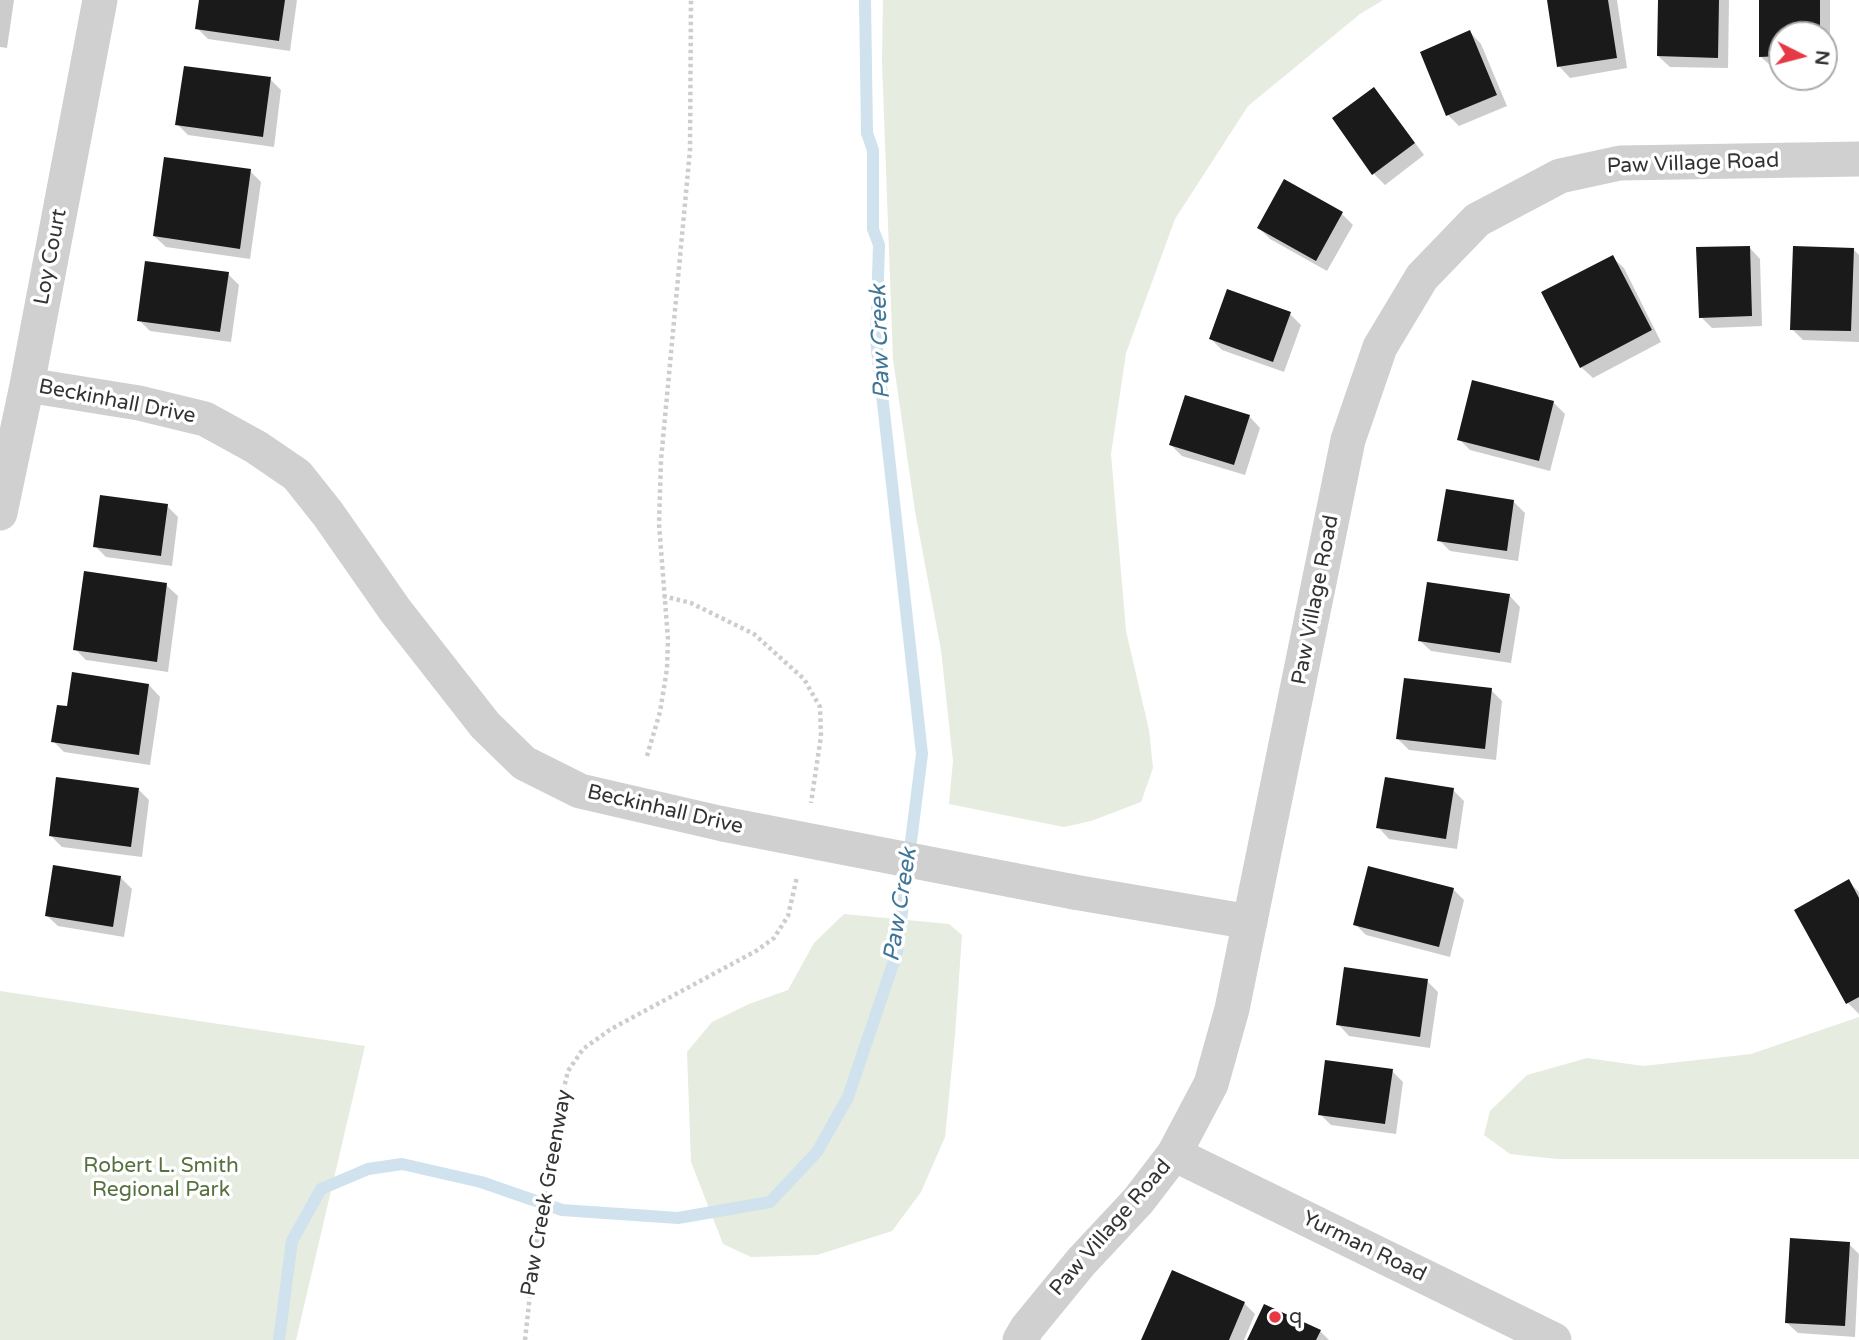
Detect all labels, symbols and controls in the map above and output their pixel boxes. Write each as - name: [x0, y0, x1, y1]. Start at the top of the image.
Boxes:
- north arrow: [1768, 21, 1838, 91]
- text: N: [1810, 49, 1834, 67]
- street label: Paw Village Road: [1606, 148, 1780, 180]
- street label: Loy Court: [29, 207, 73, 307]
- water label: Paw Creek: [865, 284, 897, 400]
- street label: Beckinhall Drive: [36, 374, 198, 430]
- street label: Paw Village Road: [1287, 513, 1345, 687]
- street label: Beckinhall Drive: [585, 780, 745, 840]
- water label: Paw Creek: [878, 846, 924, 964]
- street label: Paw Creek Greenway: [516, 1088, 578, 1298]
- park label: Robert L. Smith Regional Park: [83, 1153, 239, 1203]
- street label: Paw Village Road: [1045, 1155, 1177, 1301]
- street label: Yurman Road: [1298, 1206, 1430, 1288]
- place label: q: [1289, 1304, 1302, 1330]
- marker: q: [1267, 1309, 1283, 1325]

